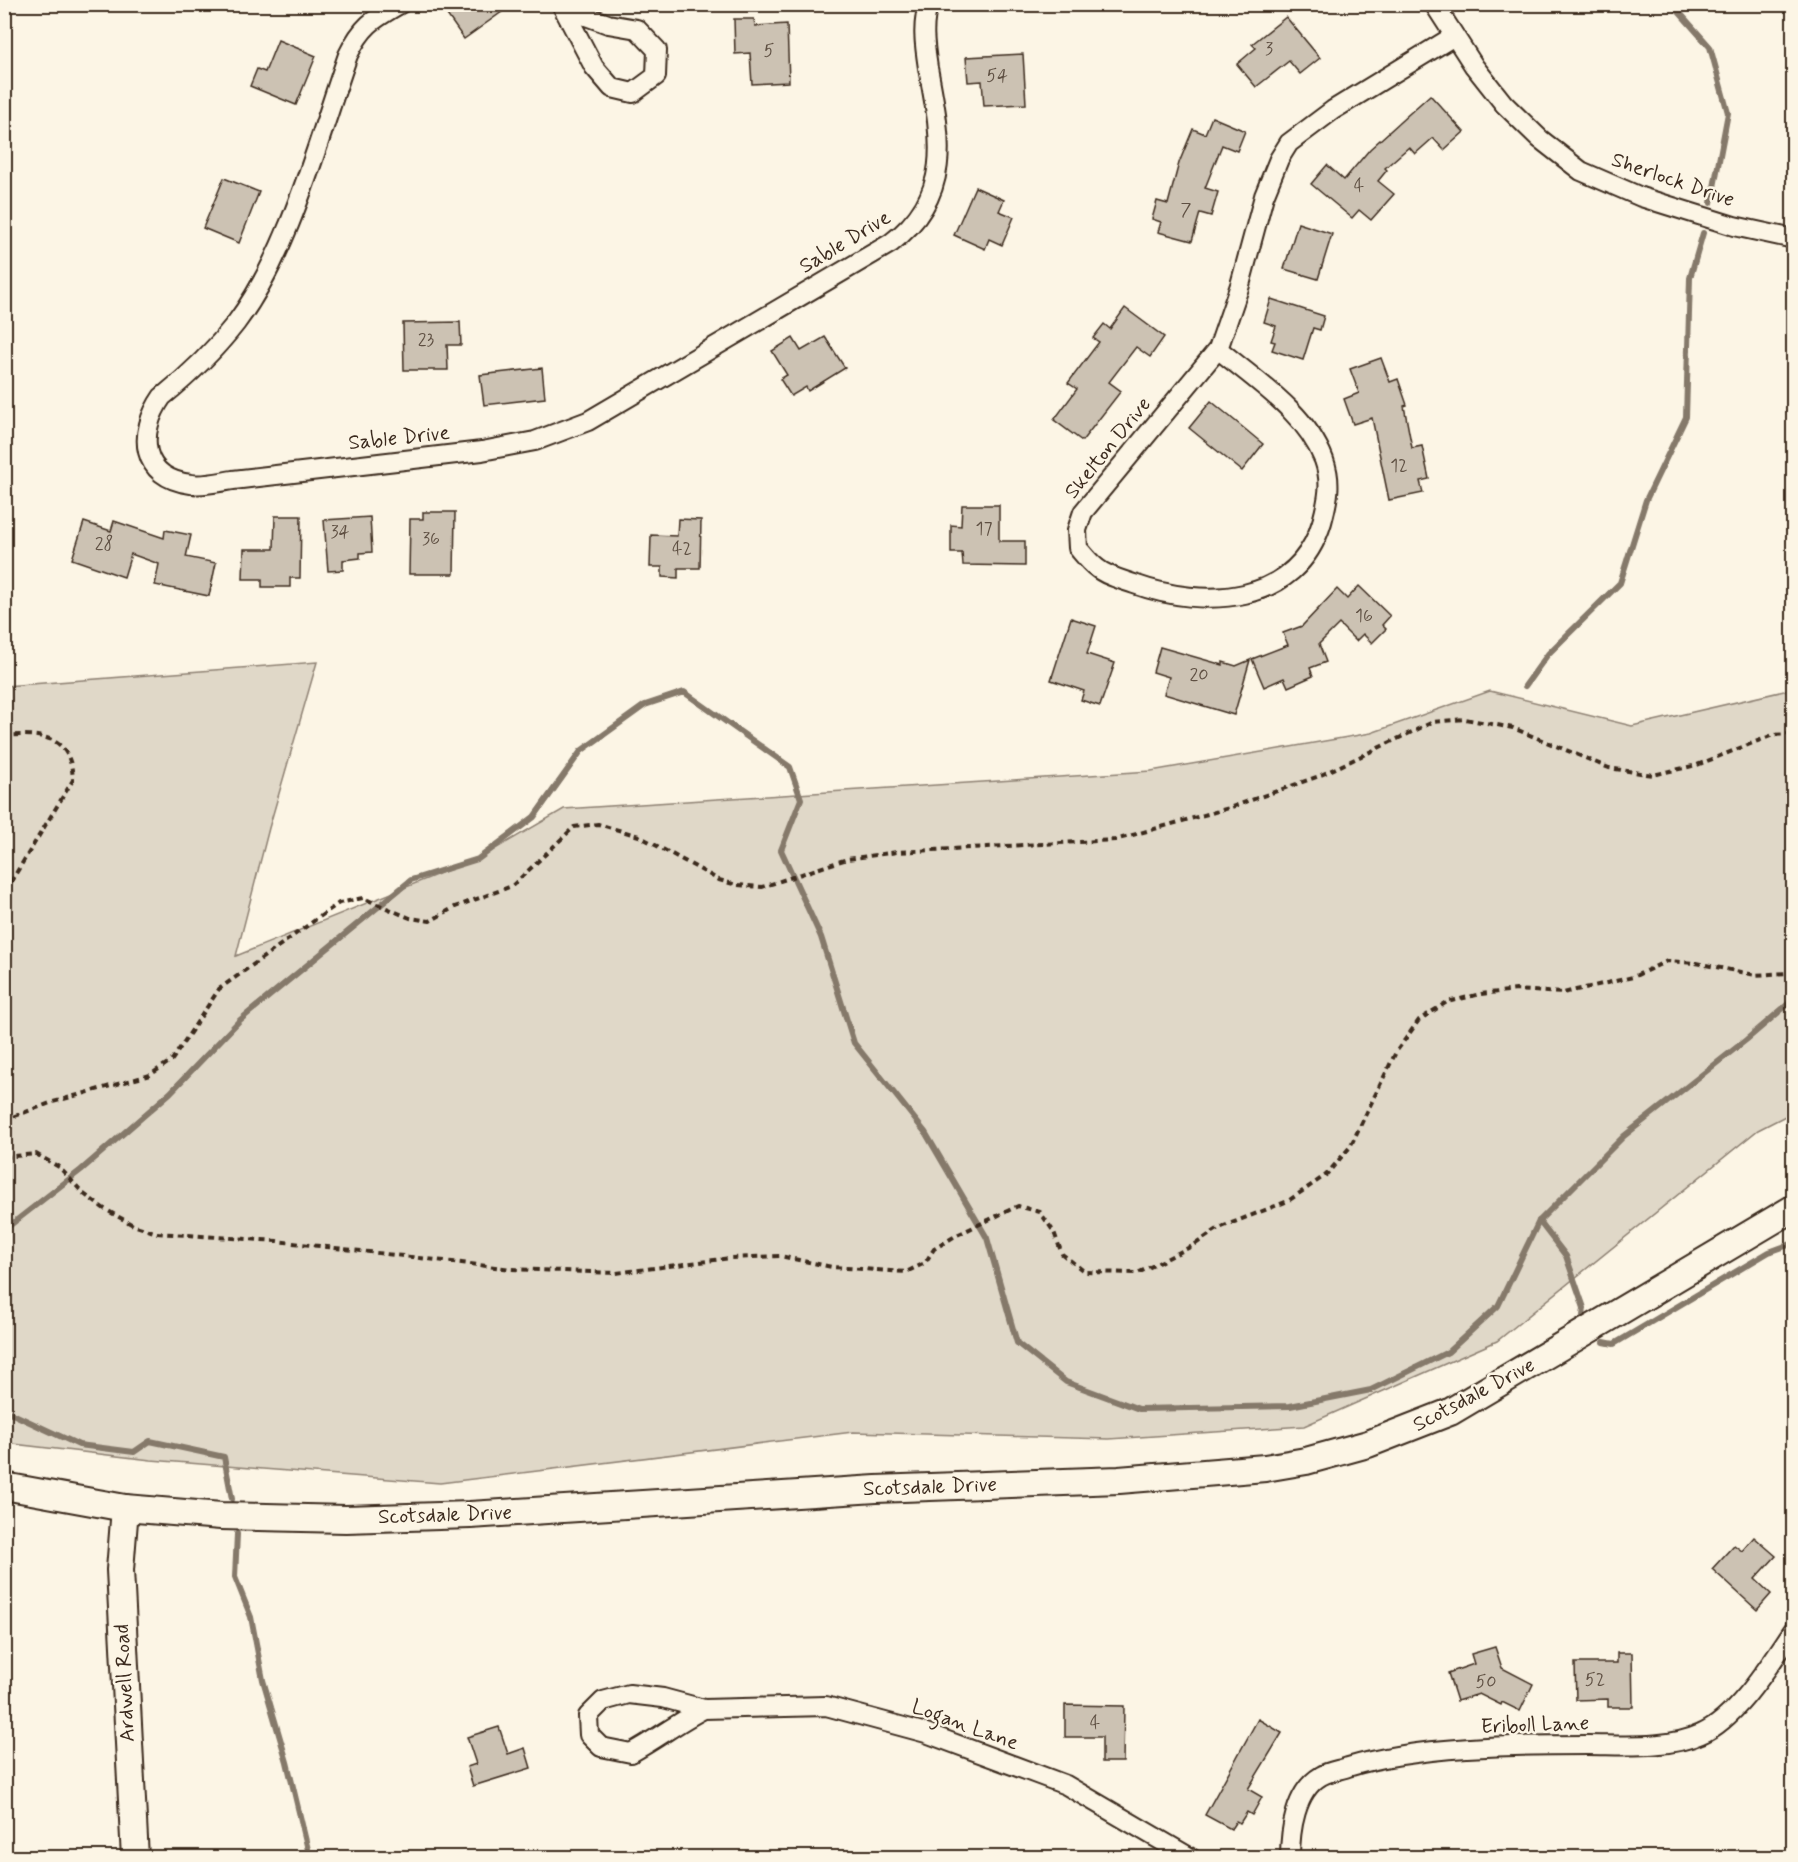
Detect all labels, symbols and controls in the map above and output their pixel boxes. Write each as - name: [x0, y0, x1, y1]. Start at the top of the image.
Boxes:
- house number: 3: [1265, 37, 1273, 61]
- house number: 5: [764, 39, 775, 63]
- house number: 54: [986, 64, 1008, 88]
- street label: Sherlock Drive: [1608, 146, 1738, 214]
- house number: 4: [1354, 174, 1364, 198]
- house number: 7: [1181, 198, 1192, 222]
- street label: Sable Drive: [794, 204, 896, 280]
- house number: 23: [418, 328, 435, 352]
- street label: Skelton Drive: [1058, 391, 1158, 505]
- street label: Sable Drive: [347, 419, 451, 457]
- house number: 12: [1390, 454, 1408, 478]
- house number: 17: [975, 517, 993, 541]
- house number: 34: [330, 520, 350, 544]
- house number: 36: [422, 527, 440, 551]
- house number: 28: [95, 532, 113, 556]
- house number: 42: [672, 537, 692, 561]
- house number: 16: [1355, 604, 1373, 628]
- house number: 20: [1189, 663, 1209, 687]
- street label: Scotsdale Drive: [1408, 1351, 1540, 1439]
- street label: Scotsdale Drive: [862, 1471, 998, 1503]
- street label: Scotsdale Drive: [377, 1499, 513, 1531]
- street label: Ardwell Road: [108, 1623, 142, 1743]
- house number: 52: [1585, 1668, 1605, 1692]
- house number: 50: [1475, 1670, 1497, 1694]
- street label: Logan Lane: [907, 1693, 1022, 1759]
- street label: Eriboll Lane: [1480, 1709, 1590, 1741]
- house number: 4: [1090, 1711, 1100, 1735]

